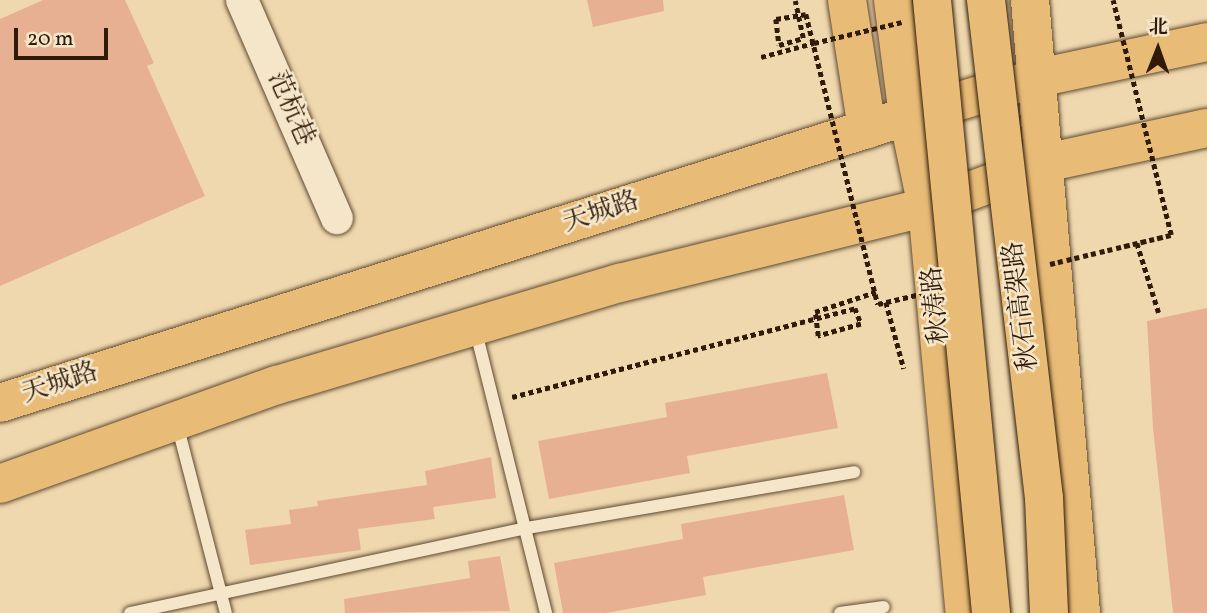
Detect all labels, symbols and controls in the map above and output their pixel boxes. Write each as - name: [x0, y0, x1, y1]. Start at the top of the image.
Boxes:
- scale bar: [18, 14, 112, 58]
- north arrow: [1123, 14, 1193, 84]
- text: 北: [1149, 15, 1168, 41]
- text: 20 m: [27, 25, 73, 54]
- street label: 范杭巷: [260, 67, 320, 151]
- street label: 天城路: [559, 186, 643, 240]
- street label: 秋石高架路: [999, 240, 1045, 372]
- street label: 秋涛路: [917, 265, 957, 345]
- street label: 天城路: [18, 357, 102, 411]

